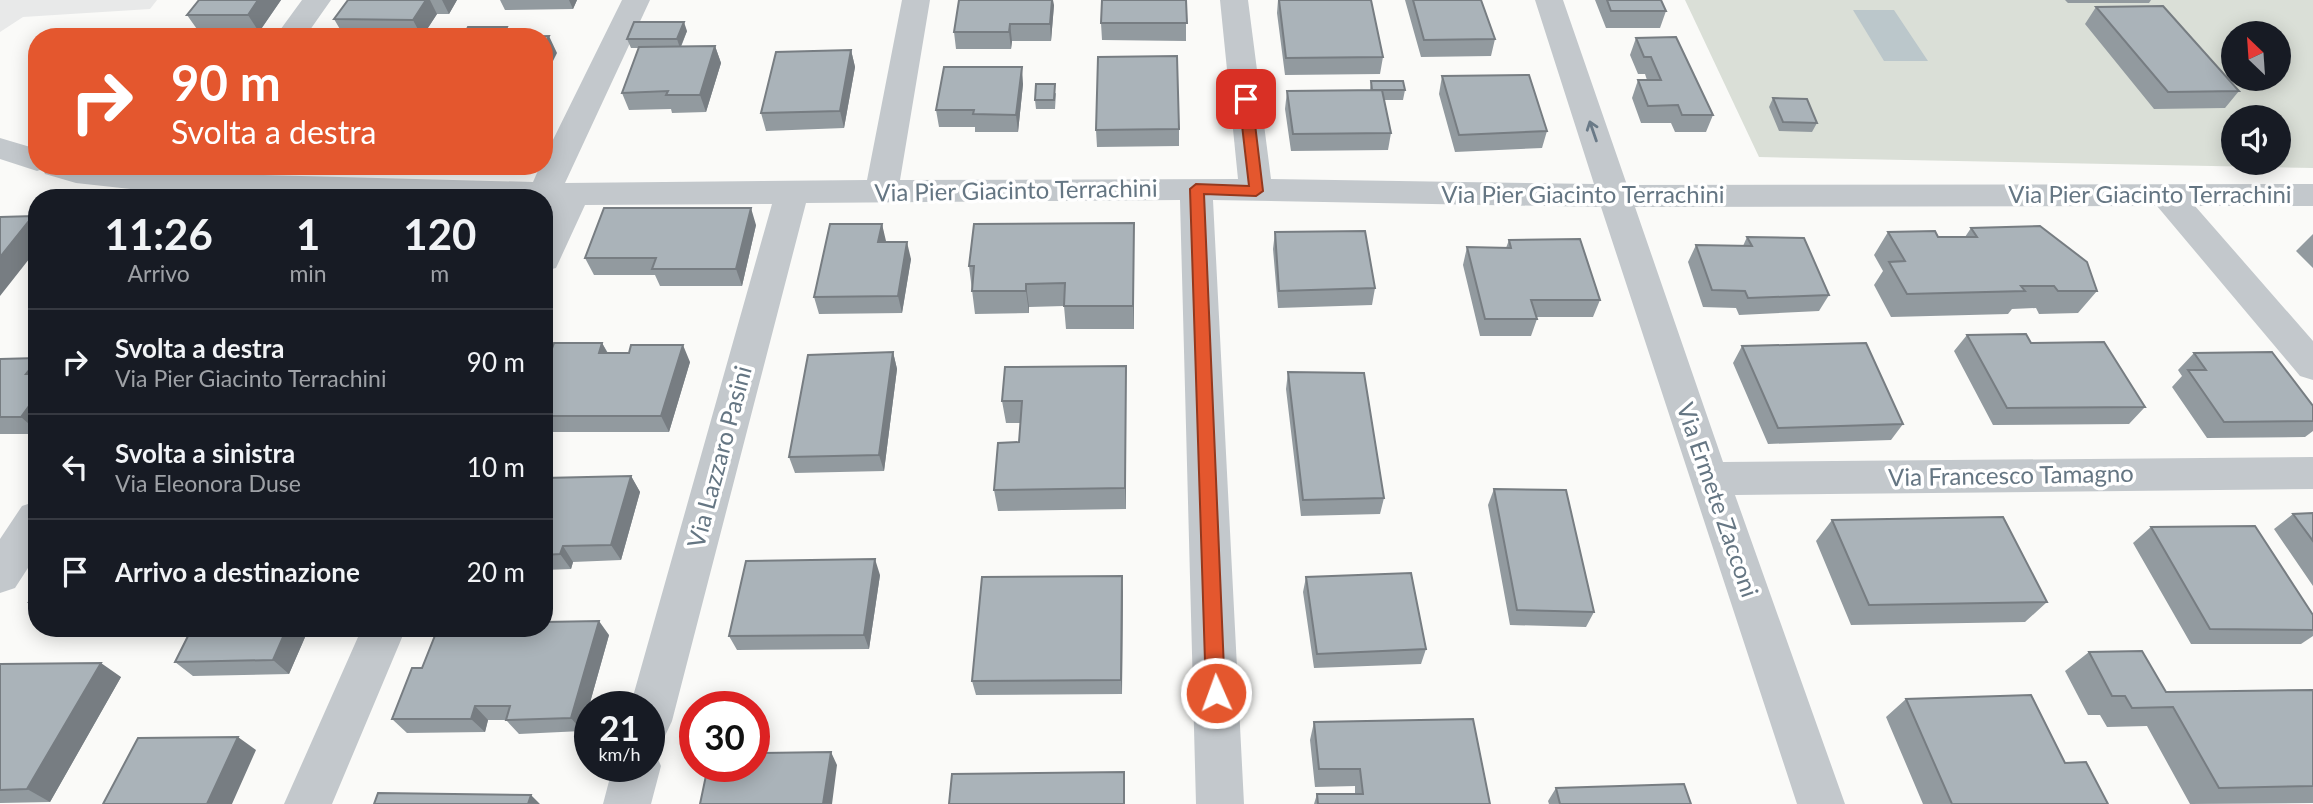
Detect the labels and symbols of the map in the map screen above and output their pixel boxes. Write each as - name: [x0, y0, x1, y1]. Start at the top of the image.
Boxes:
- north arrow: [2221, 21, 2291, 91]
- pin: [1216, 69, 1276, 129]
- one-way arrow: [1586, 121, 1599, 143]
- street label: Via Pier Giacinto Terrachini: [874, 173, 1158, 206]
- street label: Via Pier Giacinto Terrachini: [1441, 179, 1725, 208]
- street label: Via Pier Giacinto Terrachini: [2008, 179, 2292, 208]
- street label: Via Lazzaro Pasini: [680, 362, 757, 551]
- street label: Via Ermete Zacconi: [1672, 399, 1765, 600]
- street label: Via Francesco Tamagno: [1888, 458, 2134, 491]
- position arrow: [1179, 656, 1253, 730]
- speed limit sign: 30: [679, 691, 770, 782]

